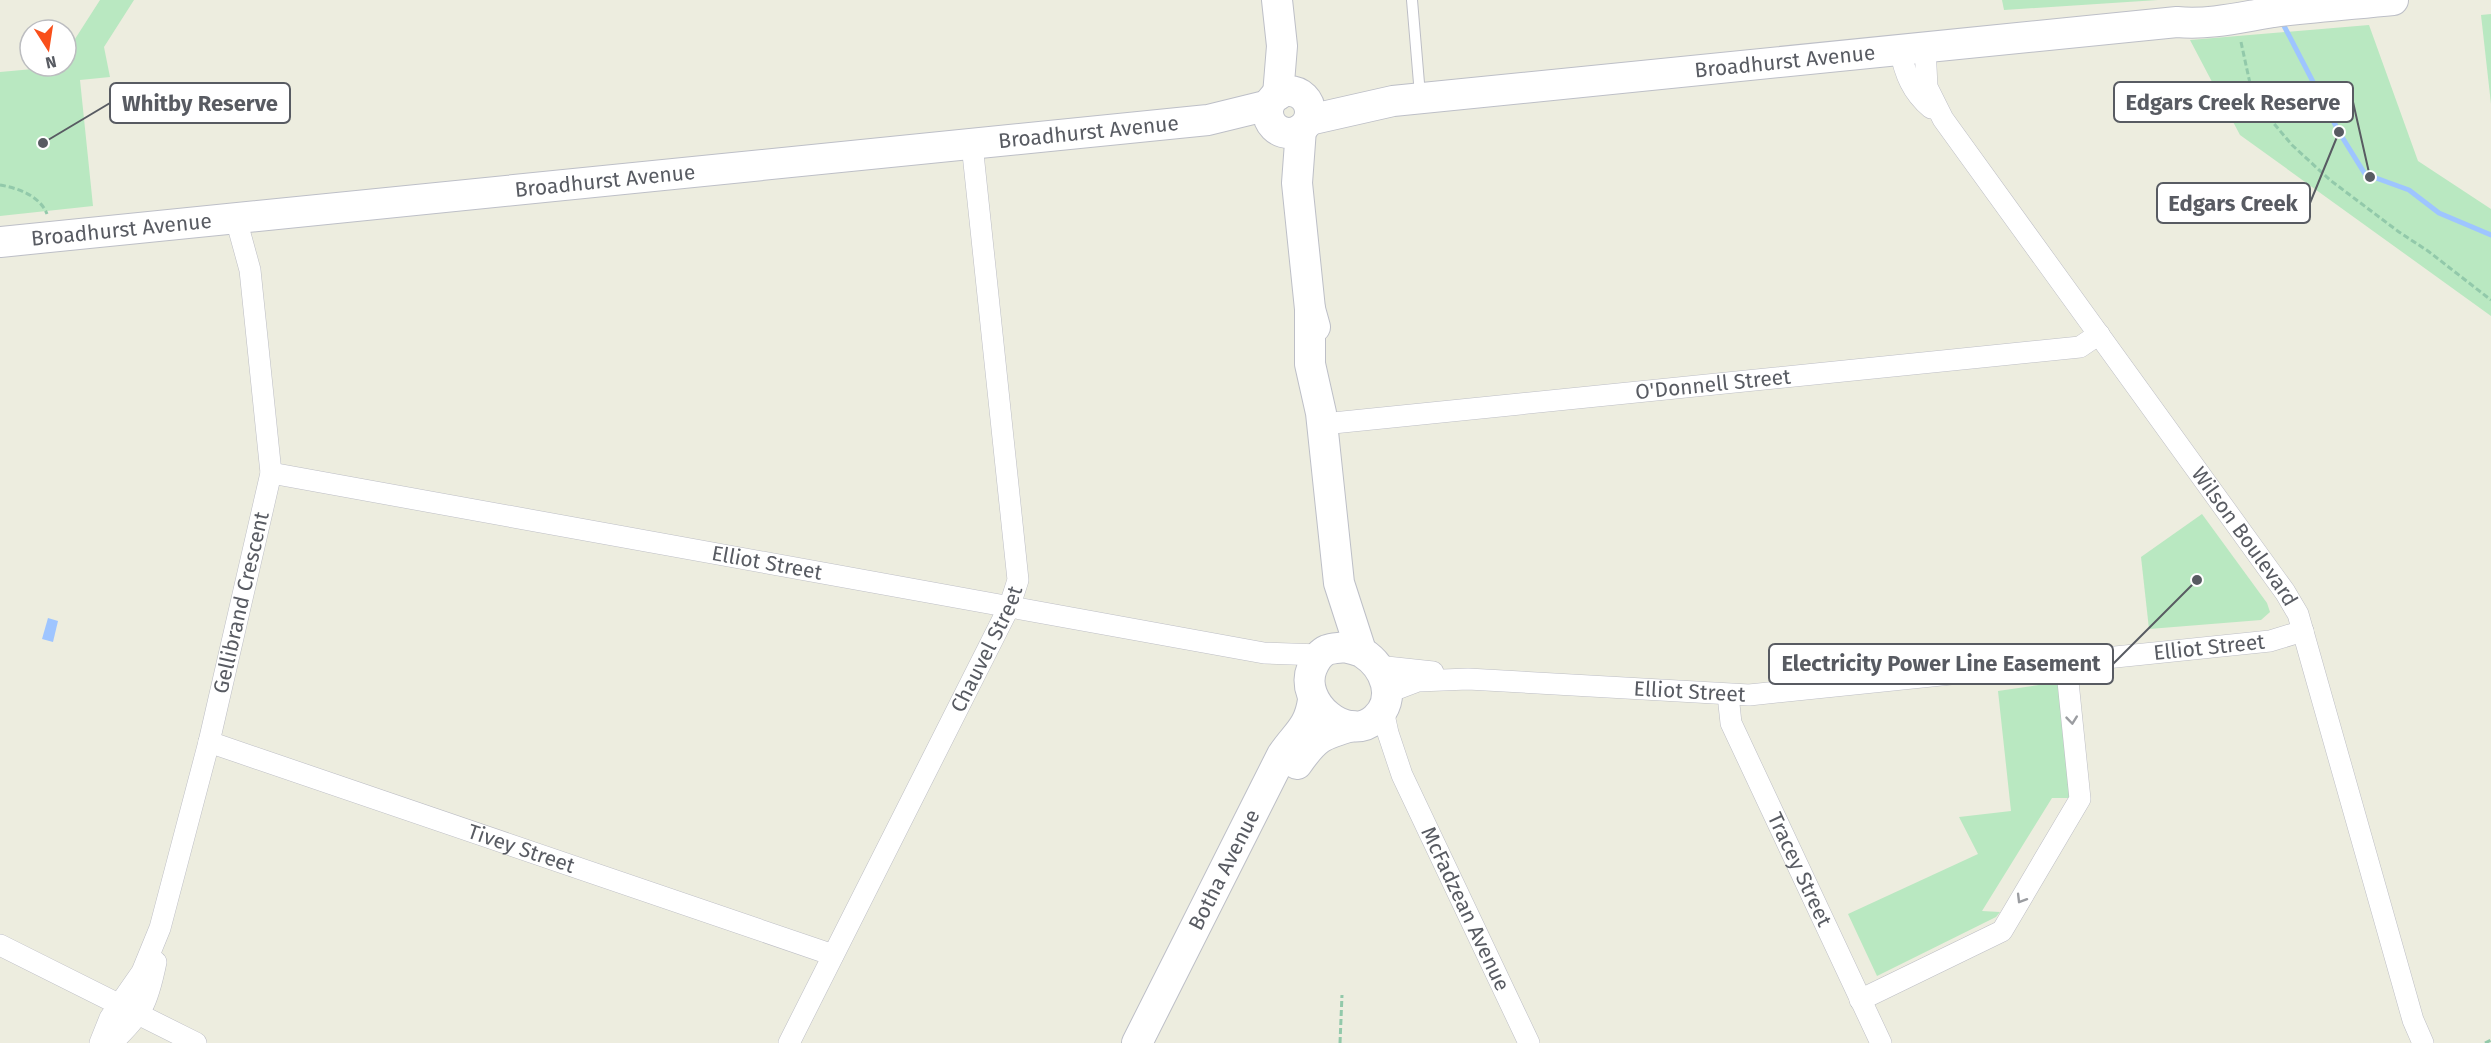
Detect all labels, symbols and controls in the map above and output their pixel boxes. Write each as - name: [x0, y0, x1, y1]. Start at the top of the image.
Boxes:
- north arrow: [18, 18, 78, 78]
- street label: Broadhurst Avenue: [1693, 39, 1876, 84]
- text: N: [44, 52, 58, 73]
- callout: Edgars Creek Reserve: [2114, 82, 2353, 122]
- callout: Whitby Reserve: [110, 83, 290, 123]
- text: Edgars Creek Reserve: [2126, 89, 2340, 116]
- text: Whitby Reserve: [122, 90, 278, 117]
- street label: Broadhurst Avenue: [997, 110, 1180, 154]
- street label: Broadhurst Avenue: [513, 159, 696, 203]
- callout: Edgars Creek: [2157, 183, 2310, 223]
- text: Edgars Creek: [2168, 190, 2299, 217]
- street label: Broadhurst Avenue: [30, 208, 213, 252]
- street label: O'Donnell Street: [1634, 363, 1792, 405]
- street label: Wilson Boulevard: [2186, 462, 2303, 611]
- street label: Gellibrand Crescent: [208, 509, 275, 696]
- street label: Elliot Street: [710, 540, 825, 586]
- street label: Chauvel Street: [945, 582, 1028, 717]
- street label: Elliot Street: [2152, 629, 2266, 666]
- callout: Electricity Power Line Easement: [1769, 644, 2113, 684]
- text: Electricity Power Line Easement: [1781, 650, 2101, 677]
- street label: Elliot Street: [1633, 675, 1747, 708]
- one-way arrow: [2065, 716, 2078, 725]
- street label: Botha Avenue: [1183, 805, 1265, 934]
- street label: Tracey Street: [1762, 808, 1838, 931]
- street label: Tivey Street: [464, 818, 579, 879]
- street label: McFadzean Avenue: [1415, 823, 1515, 995]
- one-way arrow: [2017, 893, 2028, 903]

